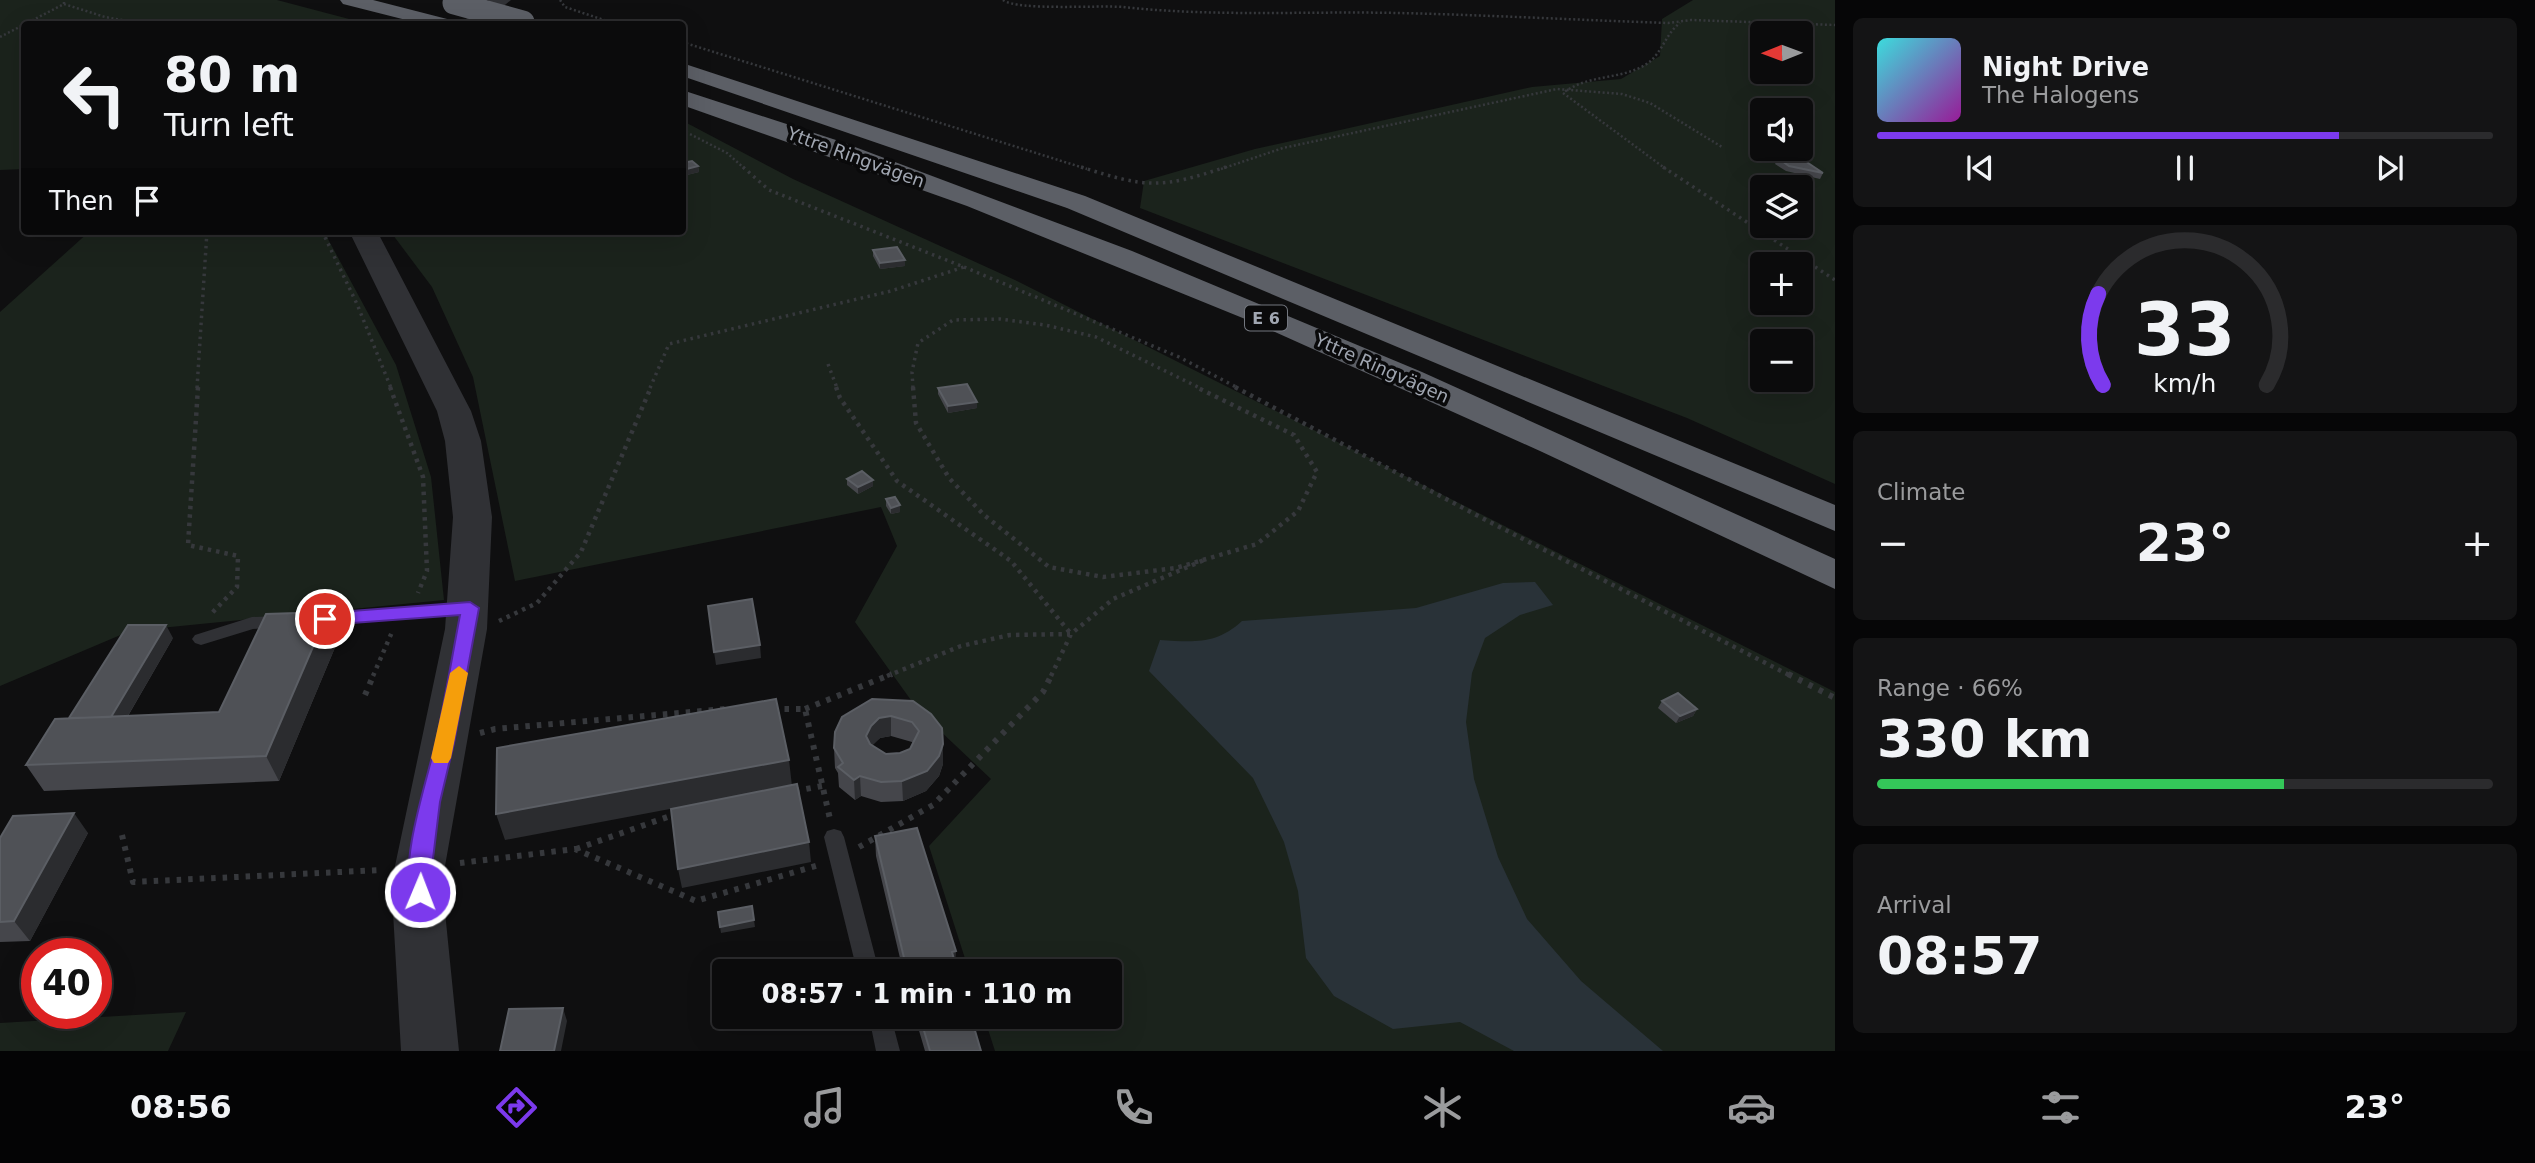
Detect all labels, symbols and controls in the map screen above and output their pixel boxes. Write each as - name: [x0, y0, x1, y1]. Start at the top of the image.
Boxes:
- north arrow: [1750, 21, 1813, 84]
- map controls: [1750, 21, 1813, 392]
- text: 80 m: [164, 47, 300, 104]
- icon: left: [49, 49, 140, 140]
- text: Night Drive: [1982, 52, 2149, 82]
- text: The Halogens: [1982, 82, 2139, 108]
- button: sound: [1750, 98, 1813, 161]
- text: Turn left: [164, 106, 294, 144]
- street label: Yttre Ringvägen: [783, 122, 928, 192]
- icon: previous: [1961, 149, 1999, 187]
- icon: pause: [2166, 149, 2204, 187]
- icon: next: [2371, 149, 2409, 187]
- button: layers: [1750, 175, 1813, 238]
- icon: arrive: [128, 182, 166, 220]
- text: Then: [49, 186, 114, 216]
- button: +: [1750, 252, 1813, 315]
- text: 33: [2134, 287, 2236, 372]
- road number: E 6: [1245, 306, 1287, 330]
- street label: Yttre Ringvägen: [1311, 329, 1452, 407]
- button: −: [1750, 329, 1813, 392]
- text: km/h: [2153, 369, 2217, 398]
- text: Climate: [1877, 479, 1966, 505]
- text: 23°: [2136, 513, 2234, 573]
- text: −: [1877, 521, 1909, 565]
- text: +: [2461, 521, 2493, 565]
- pin: [295, 589, 355, 649]
- icon: arrive: [306, 600, 344, 638]
- text: Range · 66%: [1877, 675, 2023, 701]
- text: 330 km: [1877, 709, 2092, 769]
- position arrow: [383, 855, 457, 929]
- text: Arrival: [1877, 892, 1952, 918]
- text: 08:57: [1877, 926, 2043, 986]
- speed limit sign: 40: [21, 938, 112, 1029]
- text: 08:57 · 1 min · 110 m: [762, 979, 1072, 1009]
- icon: directions: [492, 1083, 541, 1132]
- icon: music: [800, 1083, 849, 1132]
- icon: phone: [1109, 1083, 1158, 1132]
- icon: climate: [1418, 1083, 1467, 1132]
- icon: car: [1727, 1083, 1776, 1132]
- icon: filters: [2036, 1083, 2085, 1132]
- text: 08:56: [130, 1088, 232, 1126]
- text: 23°: [2344, 1088, 2405, 1126]

